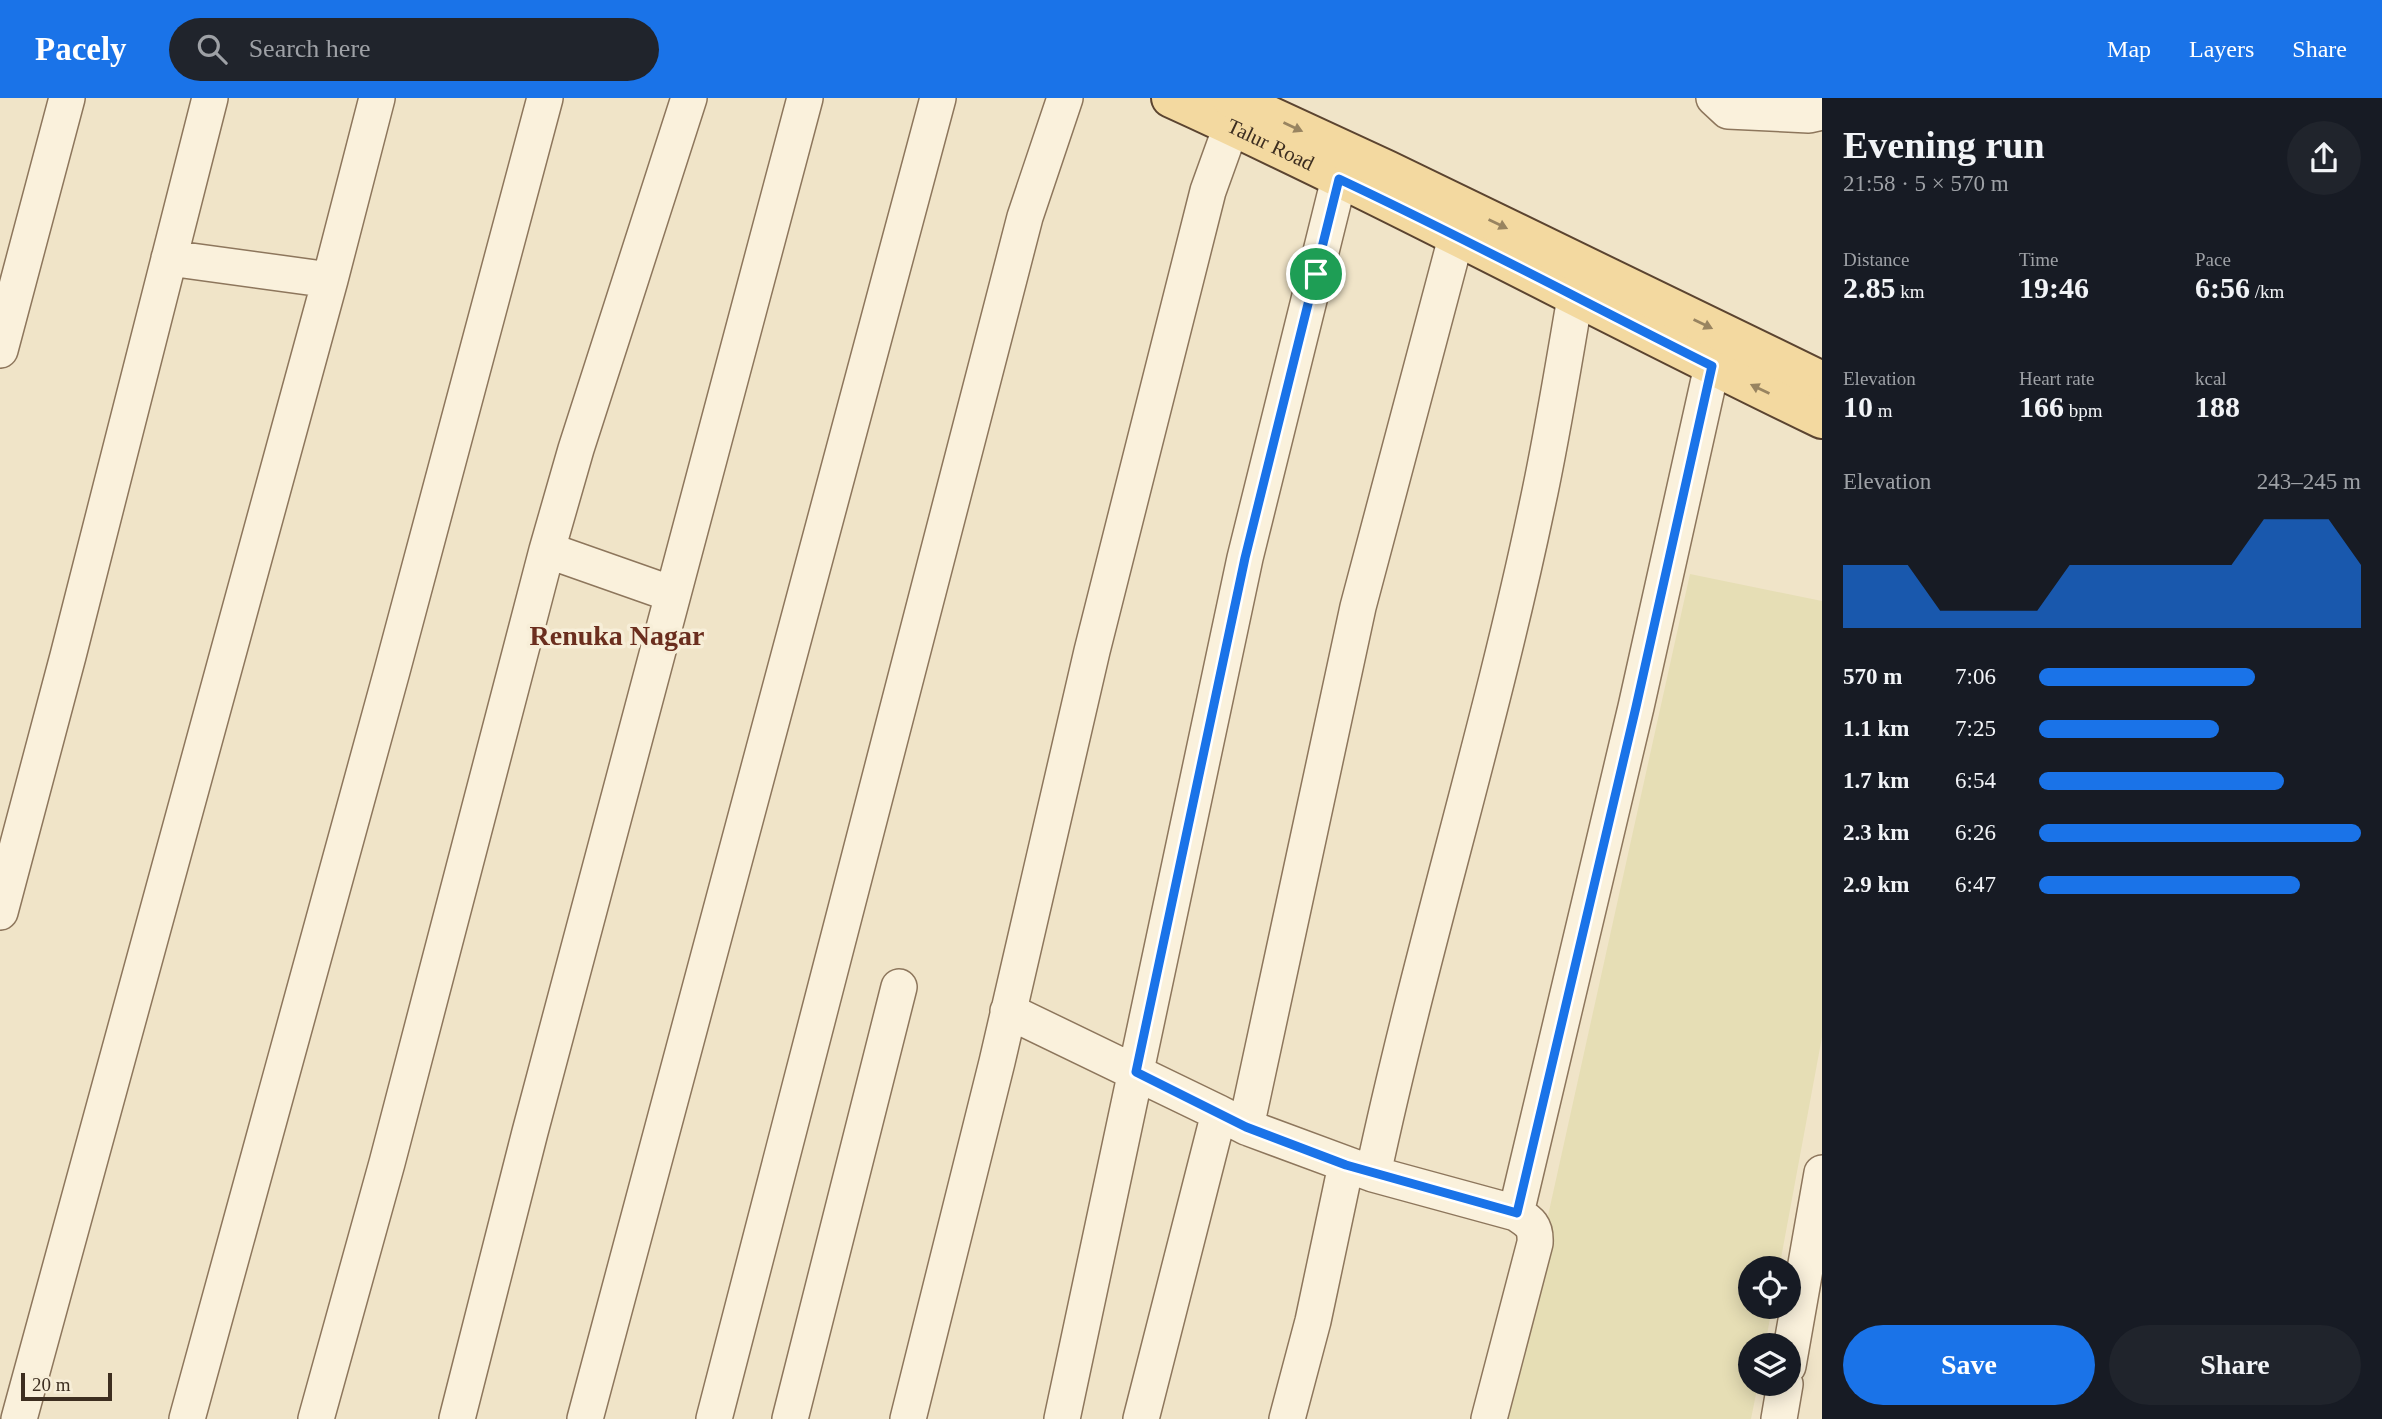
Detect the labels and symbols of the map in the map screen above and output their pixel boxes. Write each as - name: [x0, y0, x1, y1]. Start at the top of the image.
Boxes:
- street label: Talur Road: [1223, 114, 1319, 176]
- one-way arrow: [1283, 121, 1303, 133]
- one-way arrow: [1488, 219, 1508, 230]
- pin: [1286, 244, 1346, 304]
- one-way arrow: [1693, 318, 1713, 329]
- one-way arrow: [1750, 384, 1771, 395]
- district label: Renuka Nagar: [529, 620, 705, 651]
- scale bar: [21, 1370, 112, 1402]

